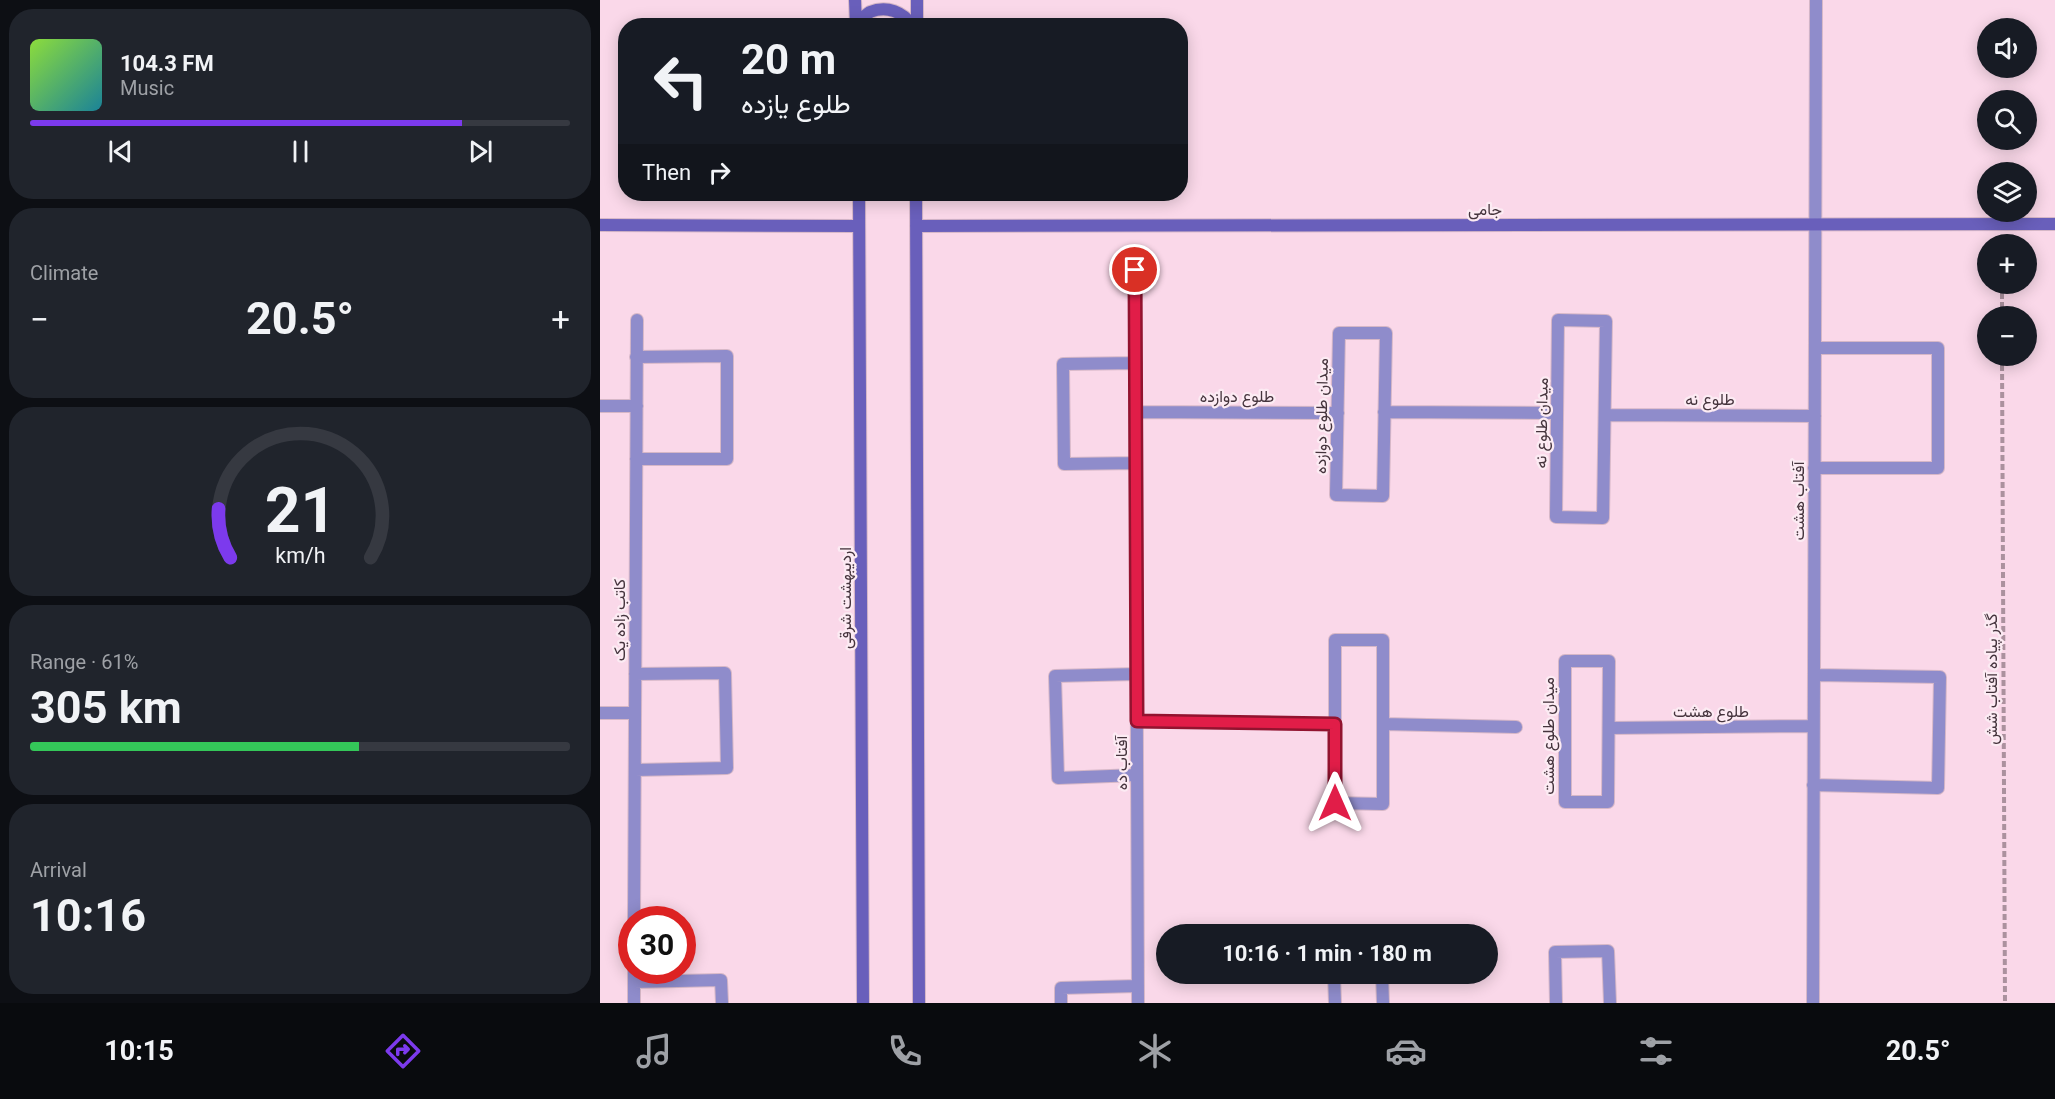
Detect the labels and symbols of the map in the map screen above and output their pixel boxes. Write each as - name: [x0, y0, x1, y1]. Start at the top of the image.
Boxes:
- street label: جامی: [1468, 200, 1502, 220]
- pin: [1109, 244, 1160, 295]
- street label: میدان طلوع دوازده: [1311, 358, 1334, 474]
- street label: میدان طلوع نه: [1531, 377, 1554, 469]
- street label: طلوع دوازده: [1200, 387, 1274, 408]
- street label: طلوع نه: [1685, 390, 1735, 411]
- street label: آفتاب هشت: [1789, 460, 1808, 540]
- street label: اردیبهشت شرقی: [836, 547, 856, 649]
- street label: کاتب زاده یک: [610, 579, 630, 661]
- street label: گذر پیاده آفتاب شش: [1982, 613, 2003, 745]
- street label: میدان طلوع هشت: [1539, 677, 1560, 795]
- street label: طلوع هشت: [1673, 702, 1749, 723]
- street label: آفتاب ده: [1112, 735, 1131, 790]
- position arrow: [1303, 771, 1367, 835]
- speed limit sign: 30: [618, 906, 696, 984]

